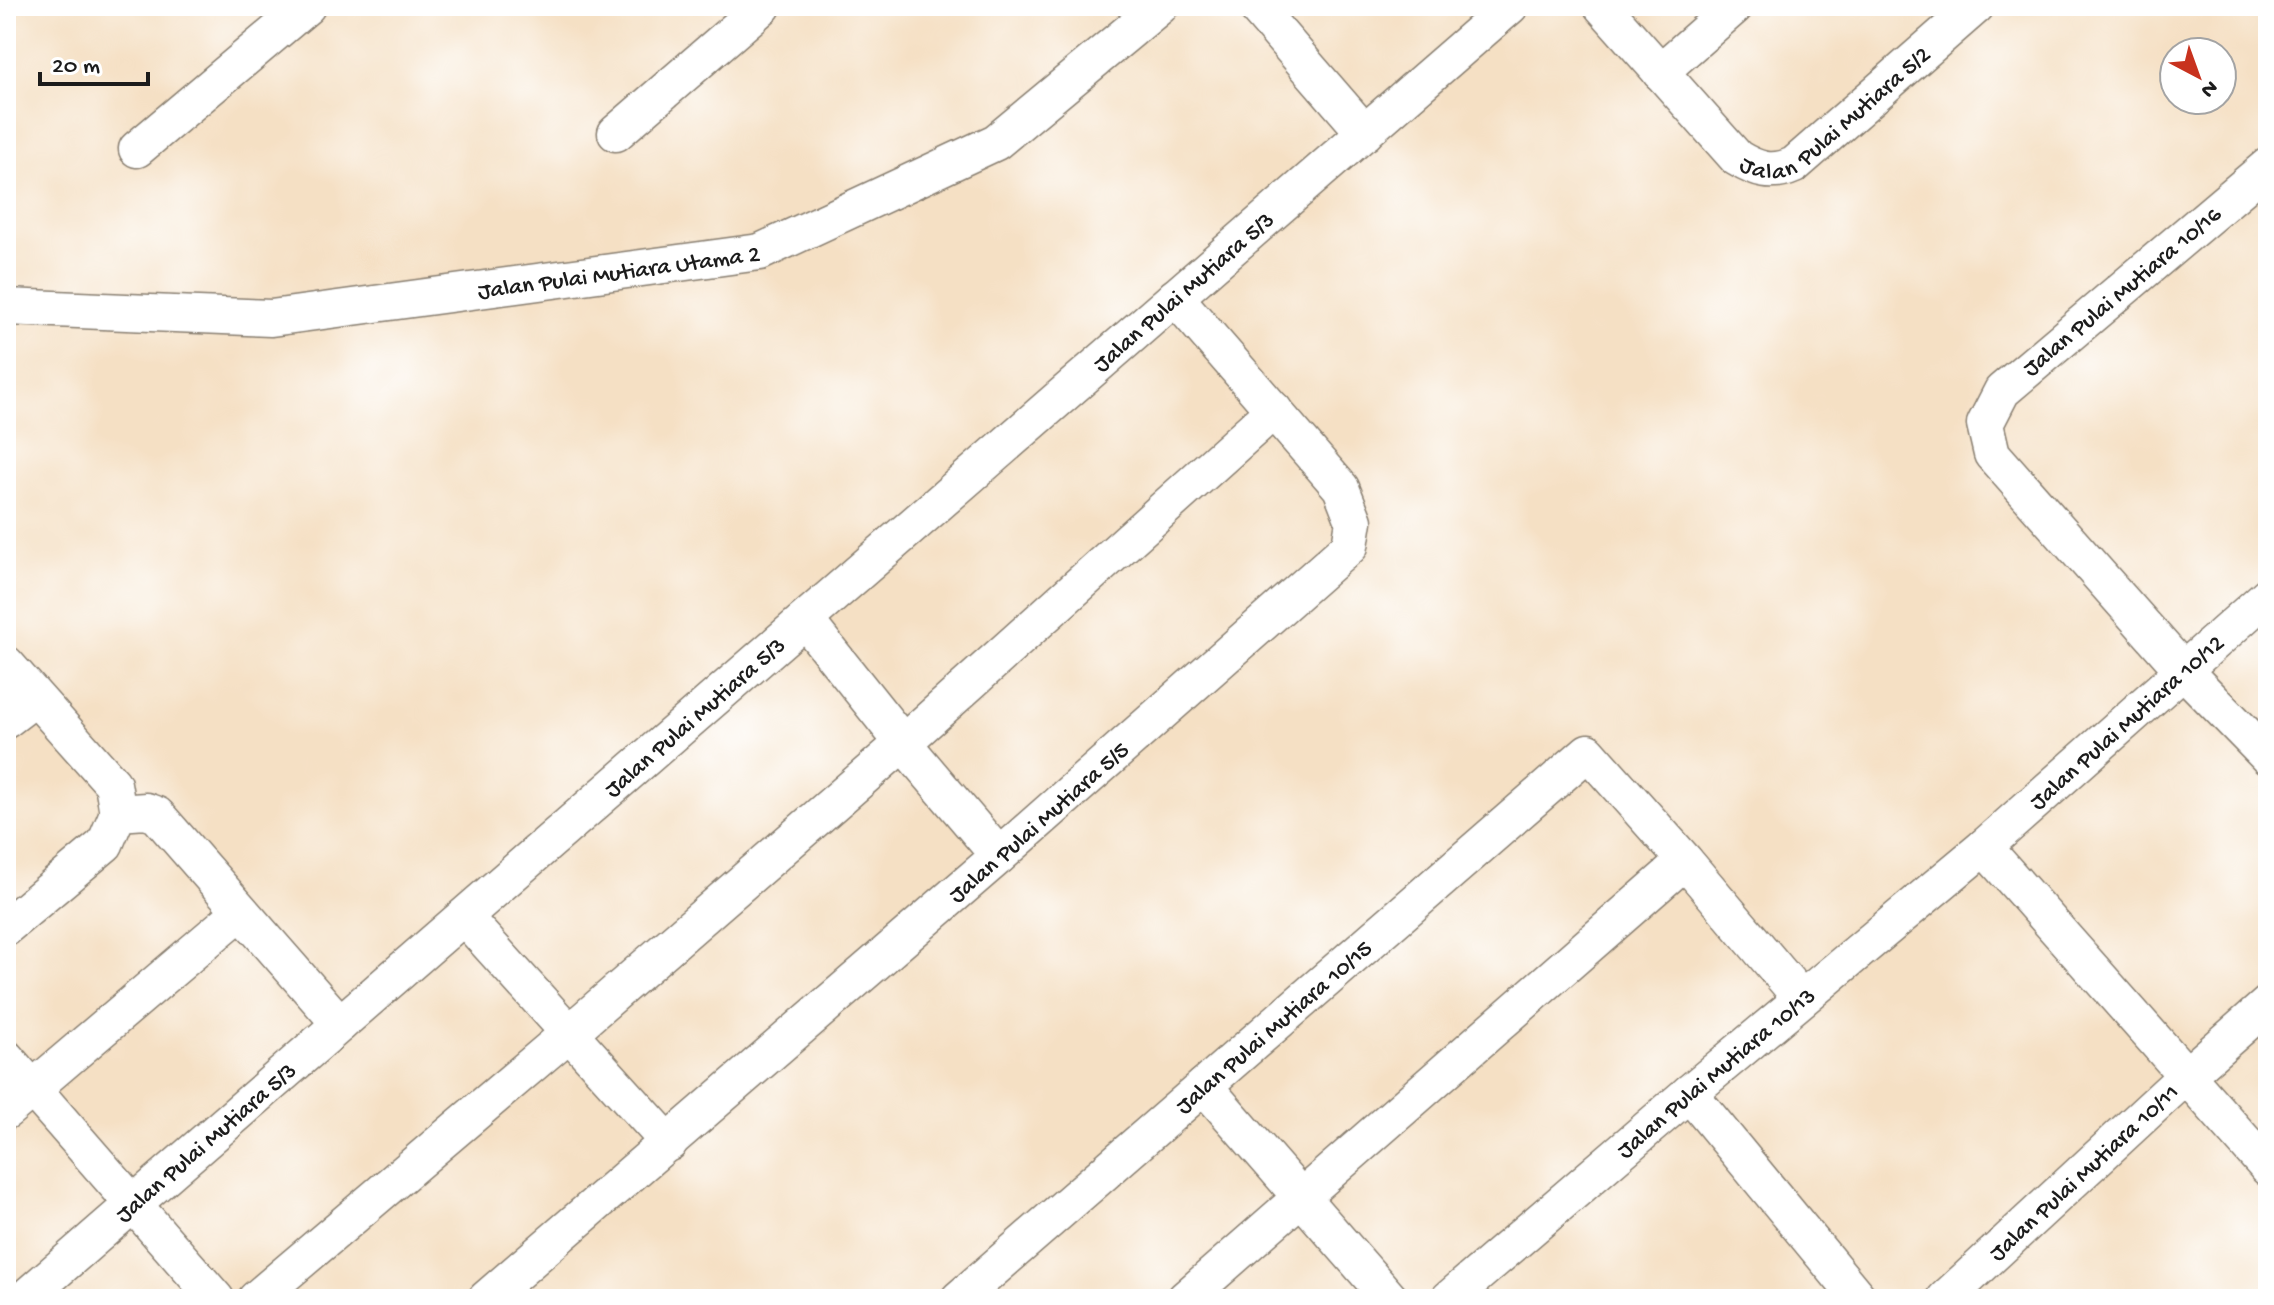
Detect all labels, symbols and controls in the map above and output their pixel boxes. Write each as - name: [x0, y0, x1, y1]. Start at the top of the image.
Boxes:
- scale bar: [40, 36, 148, 86]
- north arrow: [2158, 36, 2238, 116]
- street label: Jalan Pulai Mutiara 5/2: [1734, 41, 1938, 189]
- text: 20 m: [52, 53, 100, 82]
- text: N: [2195, 74, 2222, 103]
- street label: Jalan Pulai Mutiara 10/16: [2018, 201, 2229, 384]
- street label: Jalan Pulai Mutiara 5/3: [1089, 207, 1281, 380]
- street label: Jalan Pulai Mutiara Utama 2: [476, 241, 762, 308]
- street label: Jalan Pulai Mutiara 10/12: [2025, 630, 2231, 818]
- street label: Jalan Pulai Mutiara 5/3: [600, 632, 793, 805]
- street label: Jalan Pulai Mutiara 5/5: [944, 737, 1136, 911]
- street label: Jalan Pulai Mutiara 10/15: [1171, 935, 1379, 1122]
- street label: Jalan Pulai Mutiara 10/13: [1612, 983, 1823, 1166]
- street label: Jalan Pulai Mutiara 5/3: [111, 1058, 304, 1231]
- street label: Jalan Pulai Mutiara 10/11: [1984, 1079, 2186, 1269]

